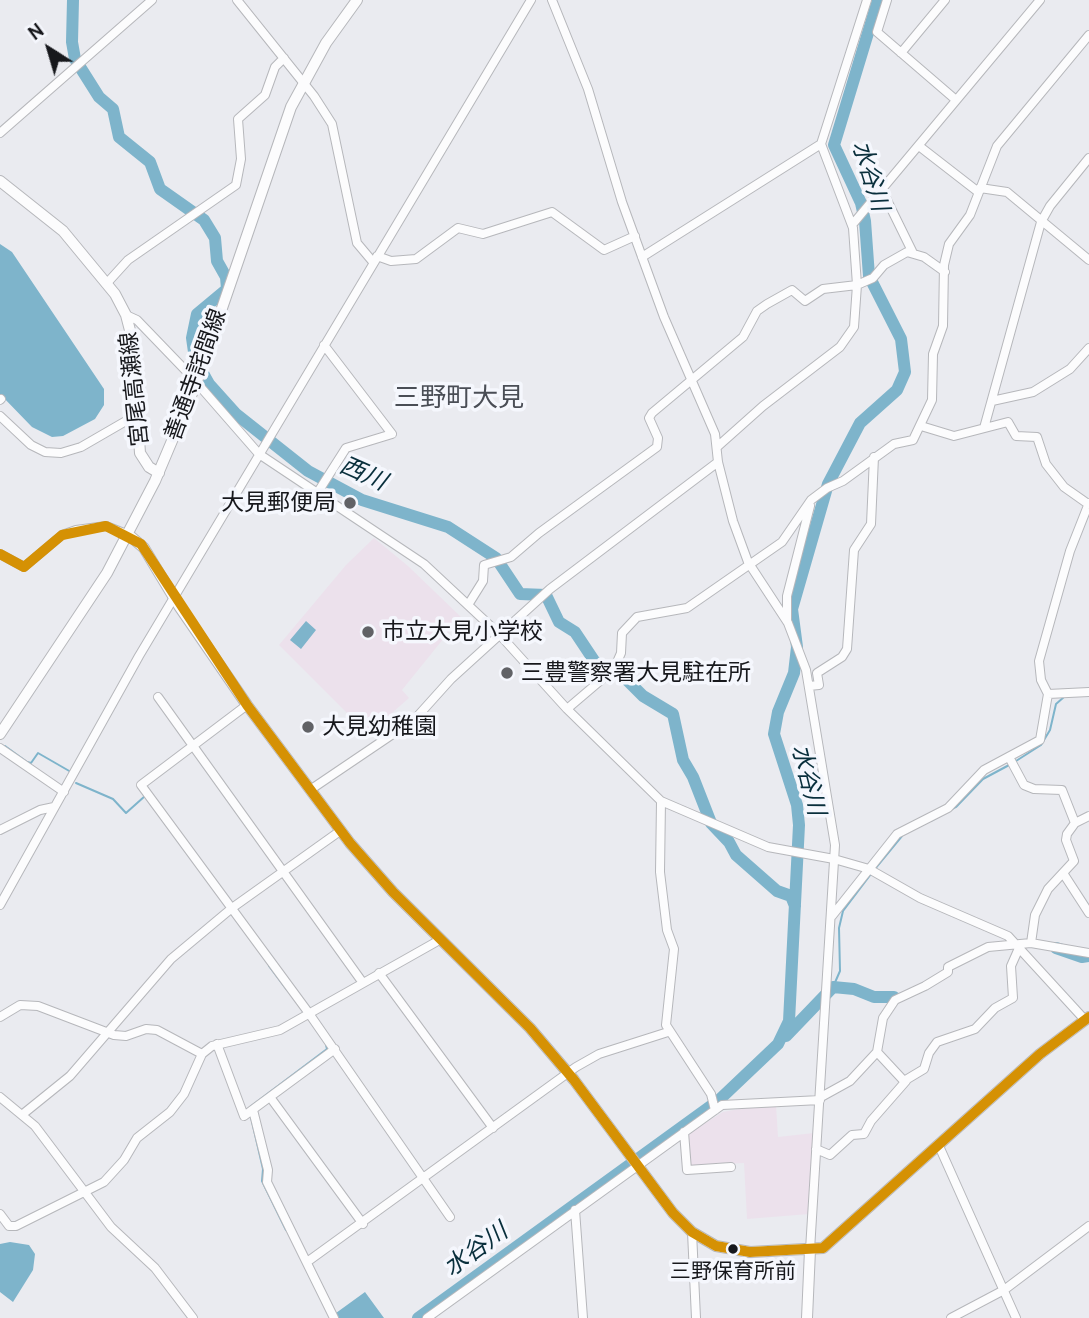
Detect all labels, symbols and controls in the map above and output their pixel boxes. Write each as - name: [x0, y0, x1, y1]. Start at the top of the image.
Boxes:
- north arrow: [14, 14, 84, 84]
- text: N: [24, 19, 48, 45]
- water label: 水谷川: [846, 137, 894, 215]
- street label: 善通寺詫間線: [159, 305, 233, 445]
- street label: 宮尾高瀬線: [115, 330, 155, 448]
- district label: 三野町大見: [394, 382, 524, 414]
- water label: 西川: [335, 451, 391, 497]
- place label: 大見郵便局: [221, 489, 336, 517]
- marker: 大見郵便局: [342, 495, 358, 511]
- place label: 市立大見小学校: [382, 618, 543, 646]
- marker: 市立大見小学校: [360, 624, 376, 640]
- place label: 三豊警察署大見駐在所: [521, 659, 751, 687]
- marker: 三豊警察署大見駐在所: [499, 665, 515, 681]
- place label: 大見幼稚園: [322, 713, 437, 741]
- marker: 大見幼稚園: [300, 719, 316, 735]
- water label: 水谷川: [785, 742, 831, 818]
- water label: 水谷川: [438, 1217, 514, 1283]
- marker: 三野保育所前: [726, 1242, 740, 1256]
- place label: 三野保育所前: [670, 1259, 796, 1285]

